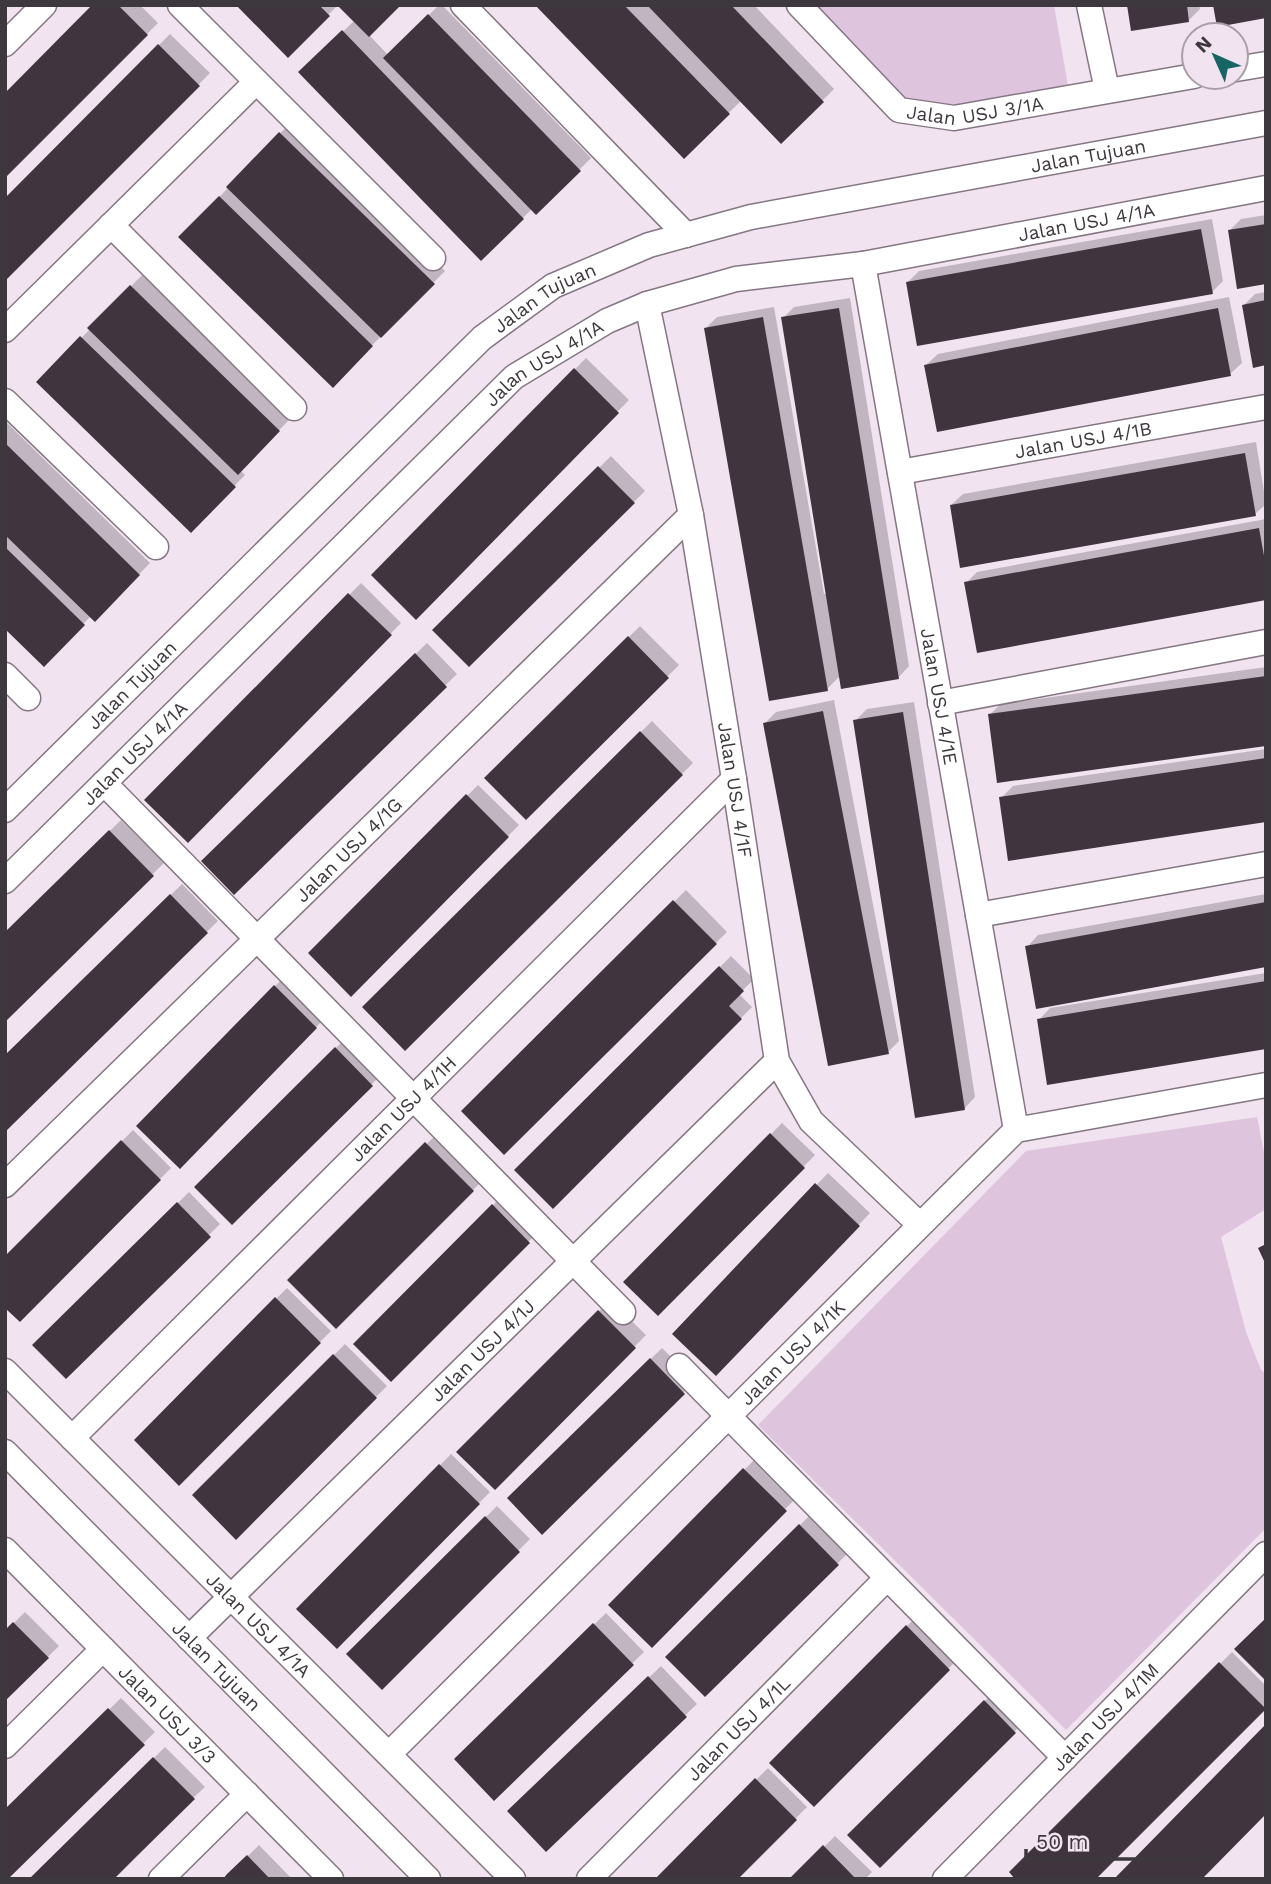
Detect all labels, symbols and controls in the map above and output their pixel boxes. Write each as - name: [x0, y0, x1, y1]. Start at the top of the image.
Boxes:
- north arrow: [1180, 21, 1250, 91]
- text: N: [1190, 31, 1216, 57]
- street label: Jalan USJ 3/1A: [905, 91, 1046, 130]
- street label: Jalan Tujuan: [1029, 134, 1148, 177]
- street label: Jalan USJ 4/1A: [1016, 198, 1157, 246]
- street label: Jalan Tujuan: [489, 258, 599, 338]
- street label: Jalan USJ 4/1A: [480, 314, 608, 411]
- street label: Jalan USJ 4/1B: [1013, 416, 1153, 463]
- street label: Jalan USJ 4/1E: [916, 626, 963, 766]
- street label: Jalan Tujuan: [82, 636, 181, 734]
- street label: Jalan USJ 4/1A: [77, 696, 192, 810]
- street label: Jalan USJ 4/1F: [713, 720, 757, 860]
- street label: Jalan USJ 4/1G: [290, 792, 407, 907]
- street label: Jalan USJ 4/1H: [345, 1051, 461, 1166]
- street label: Jalan USJ 4/1J: [425, 1294, 539, 1406]
- street label: Jalan USJ 4/1K: [735, 1296, 850, 1410]
- street label: Jalan USJ 4/1A: [202, 1568, 316, 1682]
- street label: Jalan Tujuan: [168, 1616, 266, 1715]
- street label: Jalan USJ 4/1M: [1047, 1658, 1163, 1776]
- street label: Jalan USJ 3/3: [114, 1660, 221, 1768]
- street label: Jalan USJ 4/1L: [682, 1671, 795, 1785]
- scale bar: [1026, 1818, 1210, 1862]
- text: 50 m: [1036, 1829, 1088, 1854]

